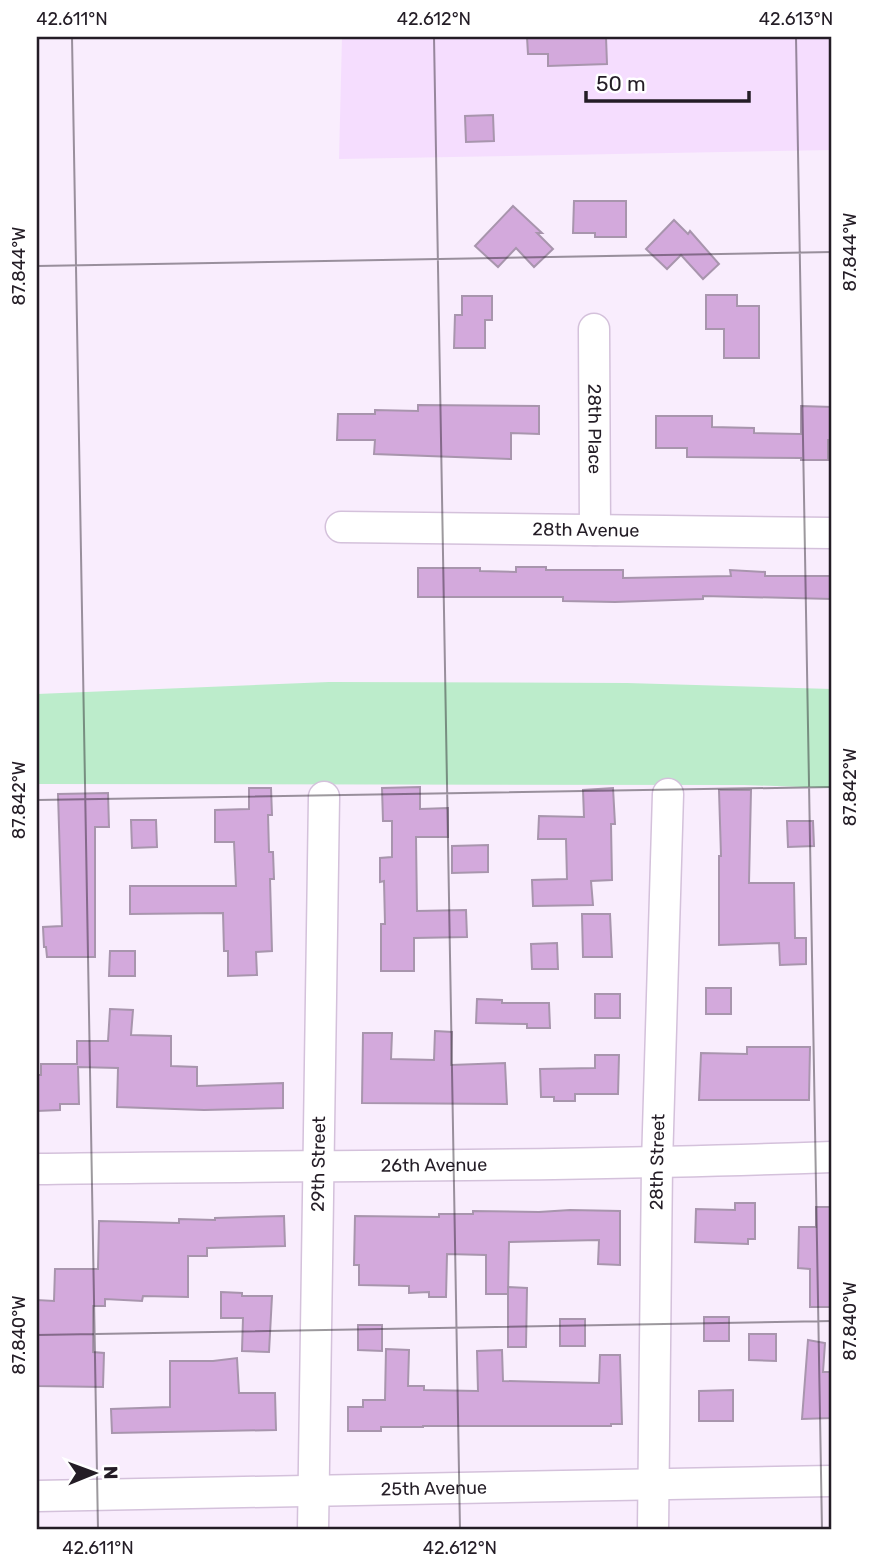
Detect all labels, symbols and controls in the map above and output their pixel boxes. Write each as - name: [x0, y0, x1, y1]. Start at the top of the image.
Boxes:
- text: 42.611°N: [36, 8, 108, 30]
- text: 42.612°N: [397, 8, 471, 30]
- text: 42.613°N: [759, 8, 833, 30]
- scale bar: [586, 60, 748, 104]
- text: 50 m: [596, 71, 646, 96]
- text: 87.844°W: [839, 212, 861, 292]
- text: 87.844°W: [8, 226, 30, 306]
- street label: 28th Place: [583, 384, 606, 474]
- street label: 28th Avenue: [532, 518, 640, 542]
- text: 87.842°W: [839, 748, 861, 826]
- text: 87.842°W: [8, 761, 30, 839]
- street label: 28th Street: [645, 1113, 669, 1210]
- street label: 29th Street: [307, 1116, 330, 1212]
- street label: 26th Avenue: [381, 1154, 487, 1177]
- text: 87.840°W: [839, 1281, 861, 1361]
- text: 87.840°W: [8, 1295, 30, 1375]
- north arrow: [60, 1438, 130, 1508]
- text: N: [99, 1466, 122, 1480]
- street label: 25th Avenue: [381, 1477, 487, 1501]
- text: 42.611°N: [62, 1537, 134, 1559]
- text: 42.612°N: [423, 1537, 497, 1559]

